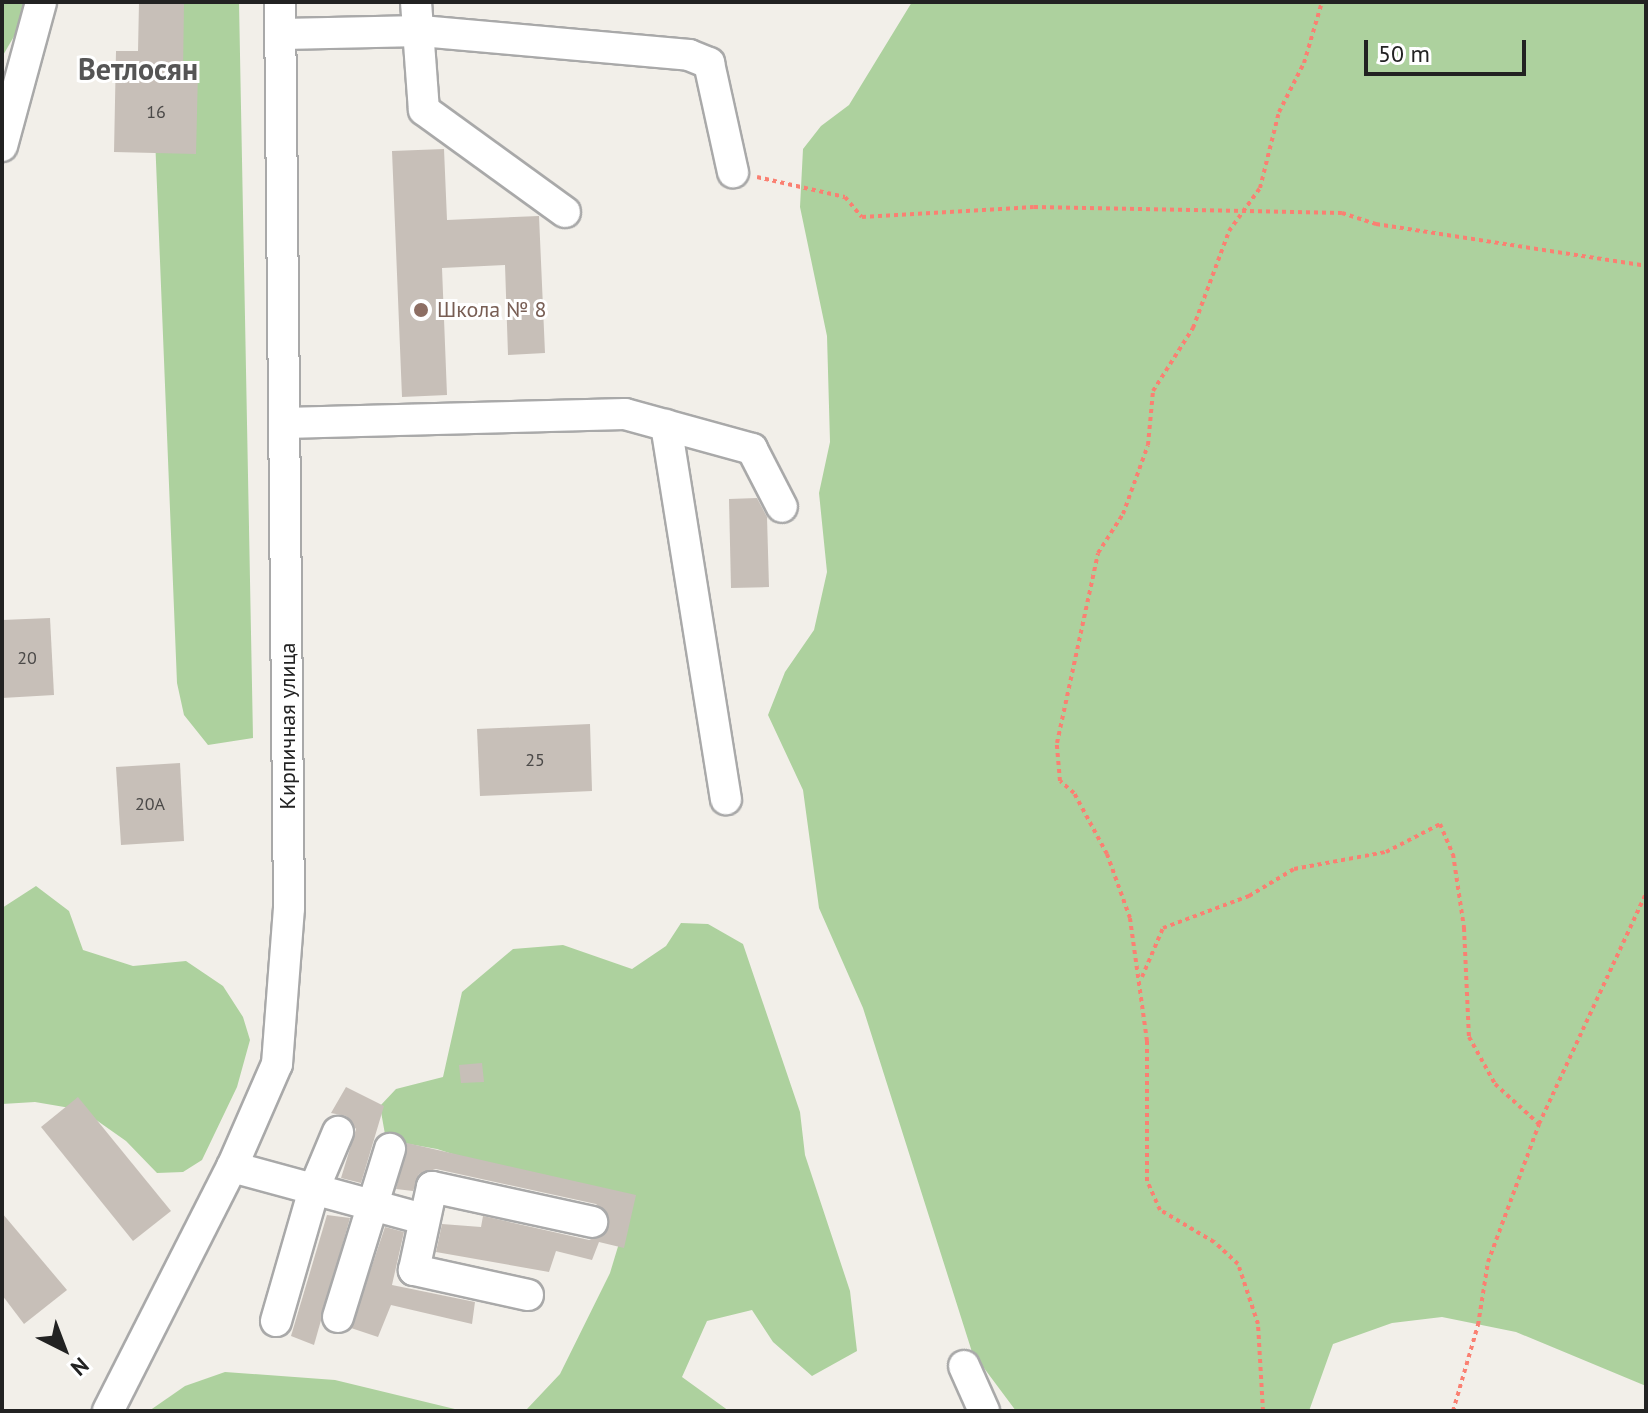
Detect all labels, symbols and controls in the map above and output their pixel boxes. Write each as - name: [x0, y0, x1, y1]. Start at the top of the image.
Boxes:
- scale bar: [1368, 24, 1530, 74]
- text: 50 m: [1378, 38, 1430, 69]
- district label: Ветлосян: [78, 51, 198, 87]
- house number: 16: [146, 101, 166, 123]
- place label: Школа № 8: [437, 297, 546, 323]
- marker: Школа № 8: [412, 301, 430, 319]
- street label: Кирпичная улица: [275, 642, 301, 810]
- house number: 20: [17, 647, 37, 669]
- house number: 25: [525, 749, 545, 771]
- house number: 20А: [135, 793, 165, 815]
- north arrow: [24, 1309, 104, 1389]
- text: N: [65, 1352, 95, 1382]

